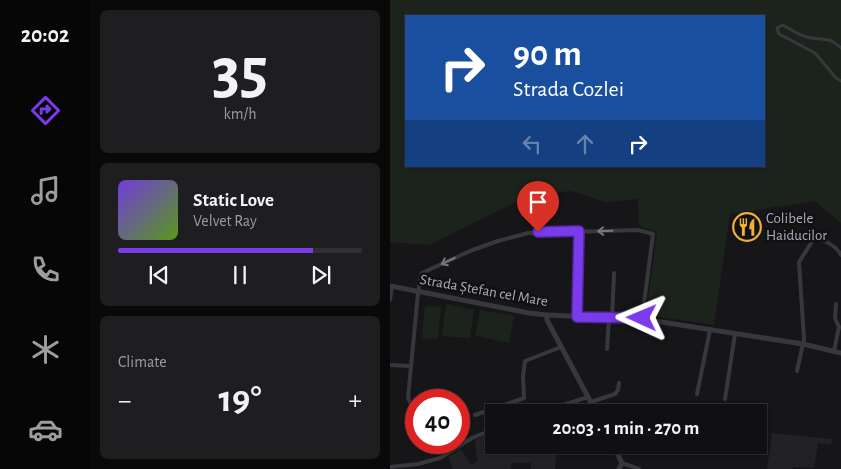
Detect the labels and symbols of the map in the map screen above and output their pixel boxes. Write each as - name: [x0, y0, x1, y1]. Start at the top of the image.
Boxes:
- pin: [517, 181, 559, 232]
- place label: Colibele Haiducilor: [766, 211, 827, 243]
- restaurant icon: Colibele Haiducilor: [732, 212, 762, 242]
- one-way arrow: [597, 226, 613, 235]
- one-way arrow: [441, 257, 456, 267]
- street label: Strada Ștefan cel Mare: [419, 272, 549, 310]
- position arrow: [615, 291, 667, 343]
- speed limit sign: 40: [405, 389, 470, 454]

